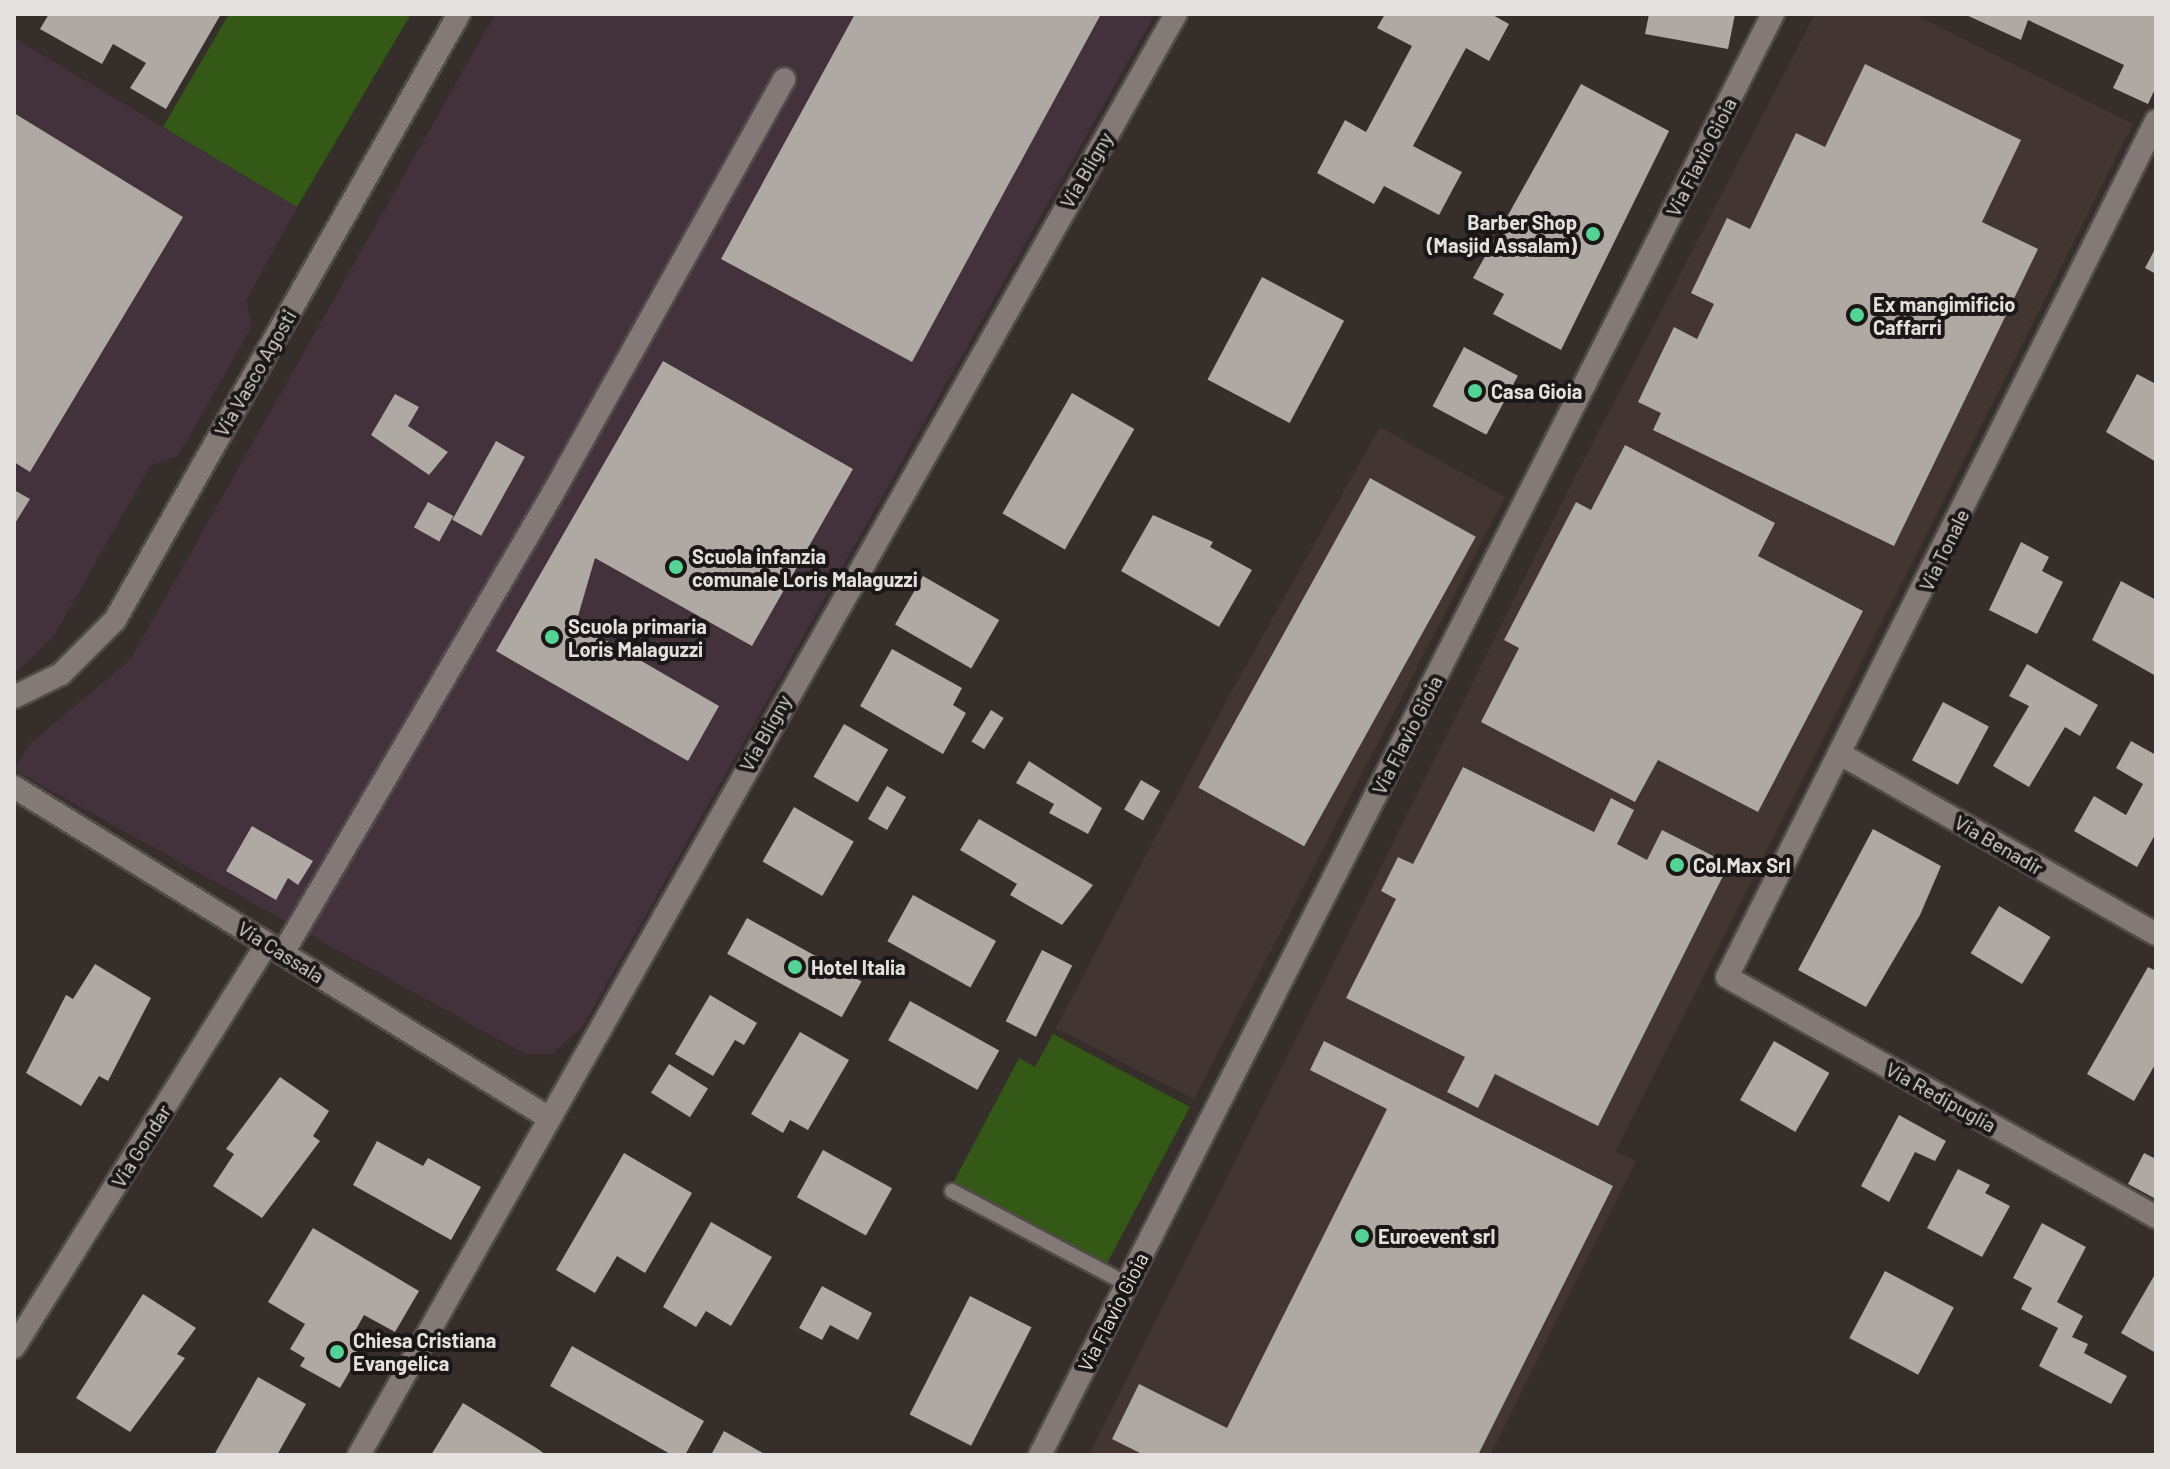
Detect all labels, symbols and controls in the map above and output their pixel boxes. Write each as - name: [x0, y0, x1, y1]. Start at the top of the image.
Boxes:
- street label: Via Flavio Gioia: [1661, 94, 1741, 220]
- street label: Via Bligny: [1055, 128, 1117, 212]
- place label: Barber Shop (Masjid Assalam): [1427, 210, 1577, 257]
- marker: Barber Shop (Masjid Assalam): [1584, 225, 1602, 243]
- place label: Ex mangimificio Caffarri: [1873, 292, 2015, 339]
- street label: Via Vasco Agosti: [209, 305, 301, 441]
- marker: Ex mangimificio Caffarri: [1848, 306, 1866, 324]
- place label: Casa Gioia: [1491, 379, 1582, 403]
- marker: Casa Gioia: [1466, 382, 1484, 400]
- street label: Via Tonale: [1914, 505, 1974, 595]
- place label: Scuola infanzia comunale Loris Malaguzzi: [692, 544, 918, 591]
- marker: Scuola infanzia comunale Loris Malaguzzi: [667, 558, 685, 576]
- place label: Scuola primaria Loris Malaguzzi: [568, 614, 707, 661]
- marker: Scuola primaria Loris Malaguzzi: [543, 628, 561, 646]
- street label: Via Flavio Gioia: [1367, 672, 1447, 798]
- street label: Via Bligny: [734, 691, 796, 775]
- street label: Via Benadir: [1950, 810, 2048, 880]
- place label: Col.Max Srl: [1693, 853, 1791, 877]
- marker: Col.Max Srl: [1668, 856, 1686, 874]
- street label: Via Cassala: [233, 916, 329, 988]
- place label: Hotel Italia: [811, 955, 906, 979]
- marker: Hotel Italia: [786, 958, 804, 976]
- street label: Via Redipuglia: [1882, 1057, 2000, 1137]
- street label: Via Gondar: [106, 1100, 176, 1192]
- place label: Euroevent srl: [1378, 1224, 1495, 1248]
- marker: Euroevent srl: [1353, 1227, 1371, 1245]
- street label: Via Flavio Gioia: [1073, 1249, 1153, 1375]
- place label: Chiesa Cristiana Evangelica: [353, 1328, 496, 1375]
- marker: Chiesa Cristiana Evangelica: [328, 1343, 346, 1361]

